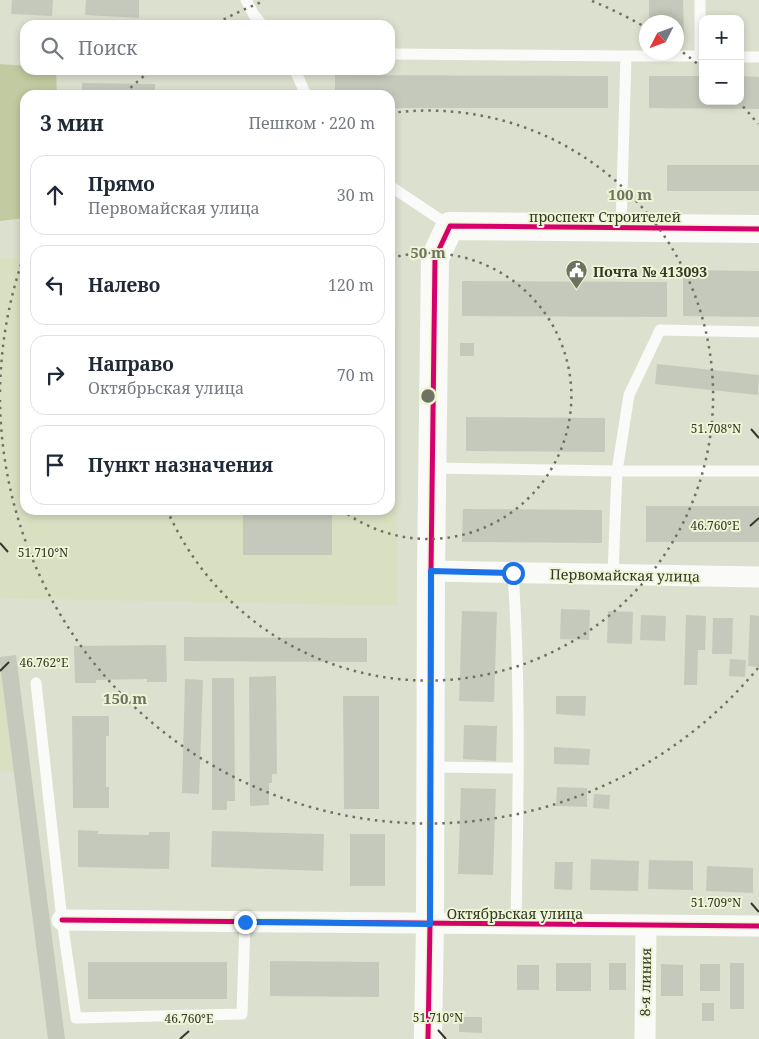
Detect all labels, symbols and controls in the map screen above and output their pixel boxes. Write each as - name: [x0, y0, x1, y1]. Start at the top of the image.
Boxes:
- north arrow: [639, 15, 684, 60]
- map controls: [699, 15, 744, 105]
- button: +: [699, 15, 744, 60]
- search box: [20, 20, 395, 75]
- icon: search: [38, 34, 66, 62]
- text: Поиск: [78, 35, 137, 61]
- button: −: [699, 60, 744, 105]
- text: 3 мин: [40, 109, 104, 137]
- text: Пешком · 220 m: [248, 112, 375, 134]
- text: Прямо: [88, 171, 155, 197]
- icon: ahead: [41, 181, 69, 209]
- text: 30 m: [337, 184, 374, 206]
- text: 100 m: [608, 184, 652, 204]
- text: Первомайская улица: [88, 197, 260, 219]
- street label: проспект Строителей: [529, 207, 681, 226]
- text: 50 m: [410, 242, 446, 262]
- public building icon: Почта № 413093: [565, 259, 589, 290]
- place label: Почта № 413093: [593, 262, 707, 281]
- icon: left: [41, 271, 69, 299]
- text: Налево: [88, 272, 160, 298]
- text: 120 m: [328, 274, 374, 296]
- text: Направо: [88, 351, 174, 377]
- icon: right: [41, 361, 69, 389]
- text: 70 m: [337, 364, 374, 386]
- text: Октябрьская улица: [88, 377, 244, 399]
- centre of rings: [419, 387, 437, 405]
- text: 51.708°N: [691, 420, 741, 437]
- icon: arrive: [41, 451, 69, 479]
- text: Пункт назначения: [88, 452, 273, 478]
- text: 46.760°E: [691, 517, 739, 534]
- text: 51.710°N: [18, 544, 68, 561]
- route start: [502, 562, 525, 585]
- street label: Первомайская улица: [550, 564, 700, 586]
- text: 46.762°E: [20, 654, 68, 671]
- text: 150 m: [103, 688, 147, 708]
- text: 51.709°N: [691, 894, 741, 911]
- street label: Октябрьская улица: [447, 904, 583, 923]
- route end: [234, 911, 257, 934]
- street label: 8-я линия: [635, 948, 655, 1016]
- text: 51.710°N: [413, 1009, 463, 1026]
- text: 46.760°E: [165, 1010, 213, 1027]

